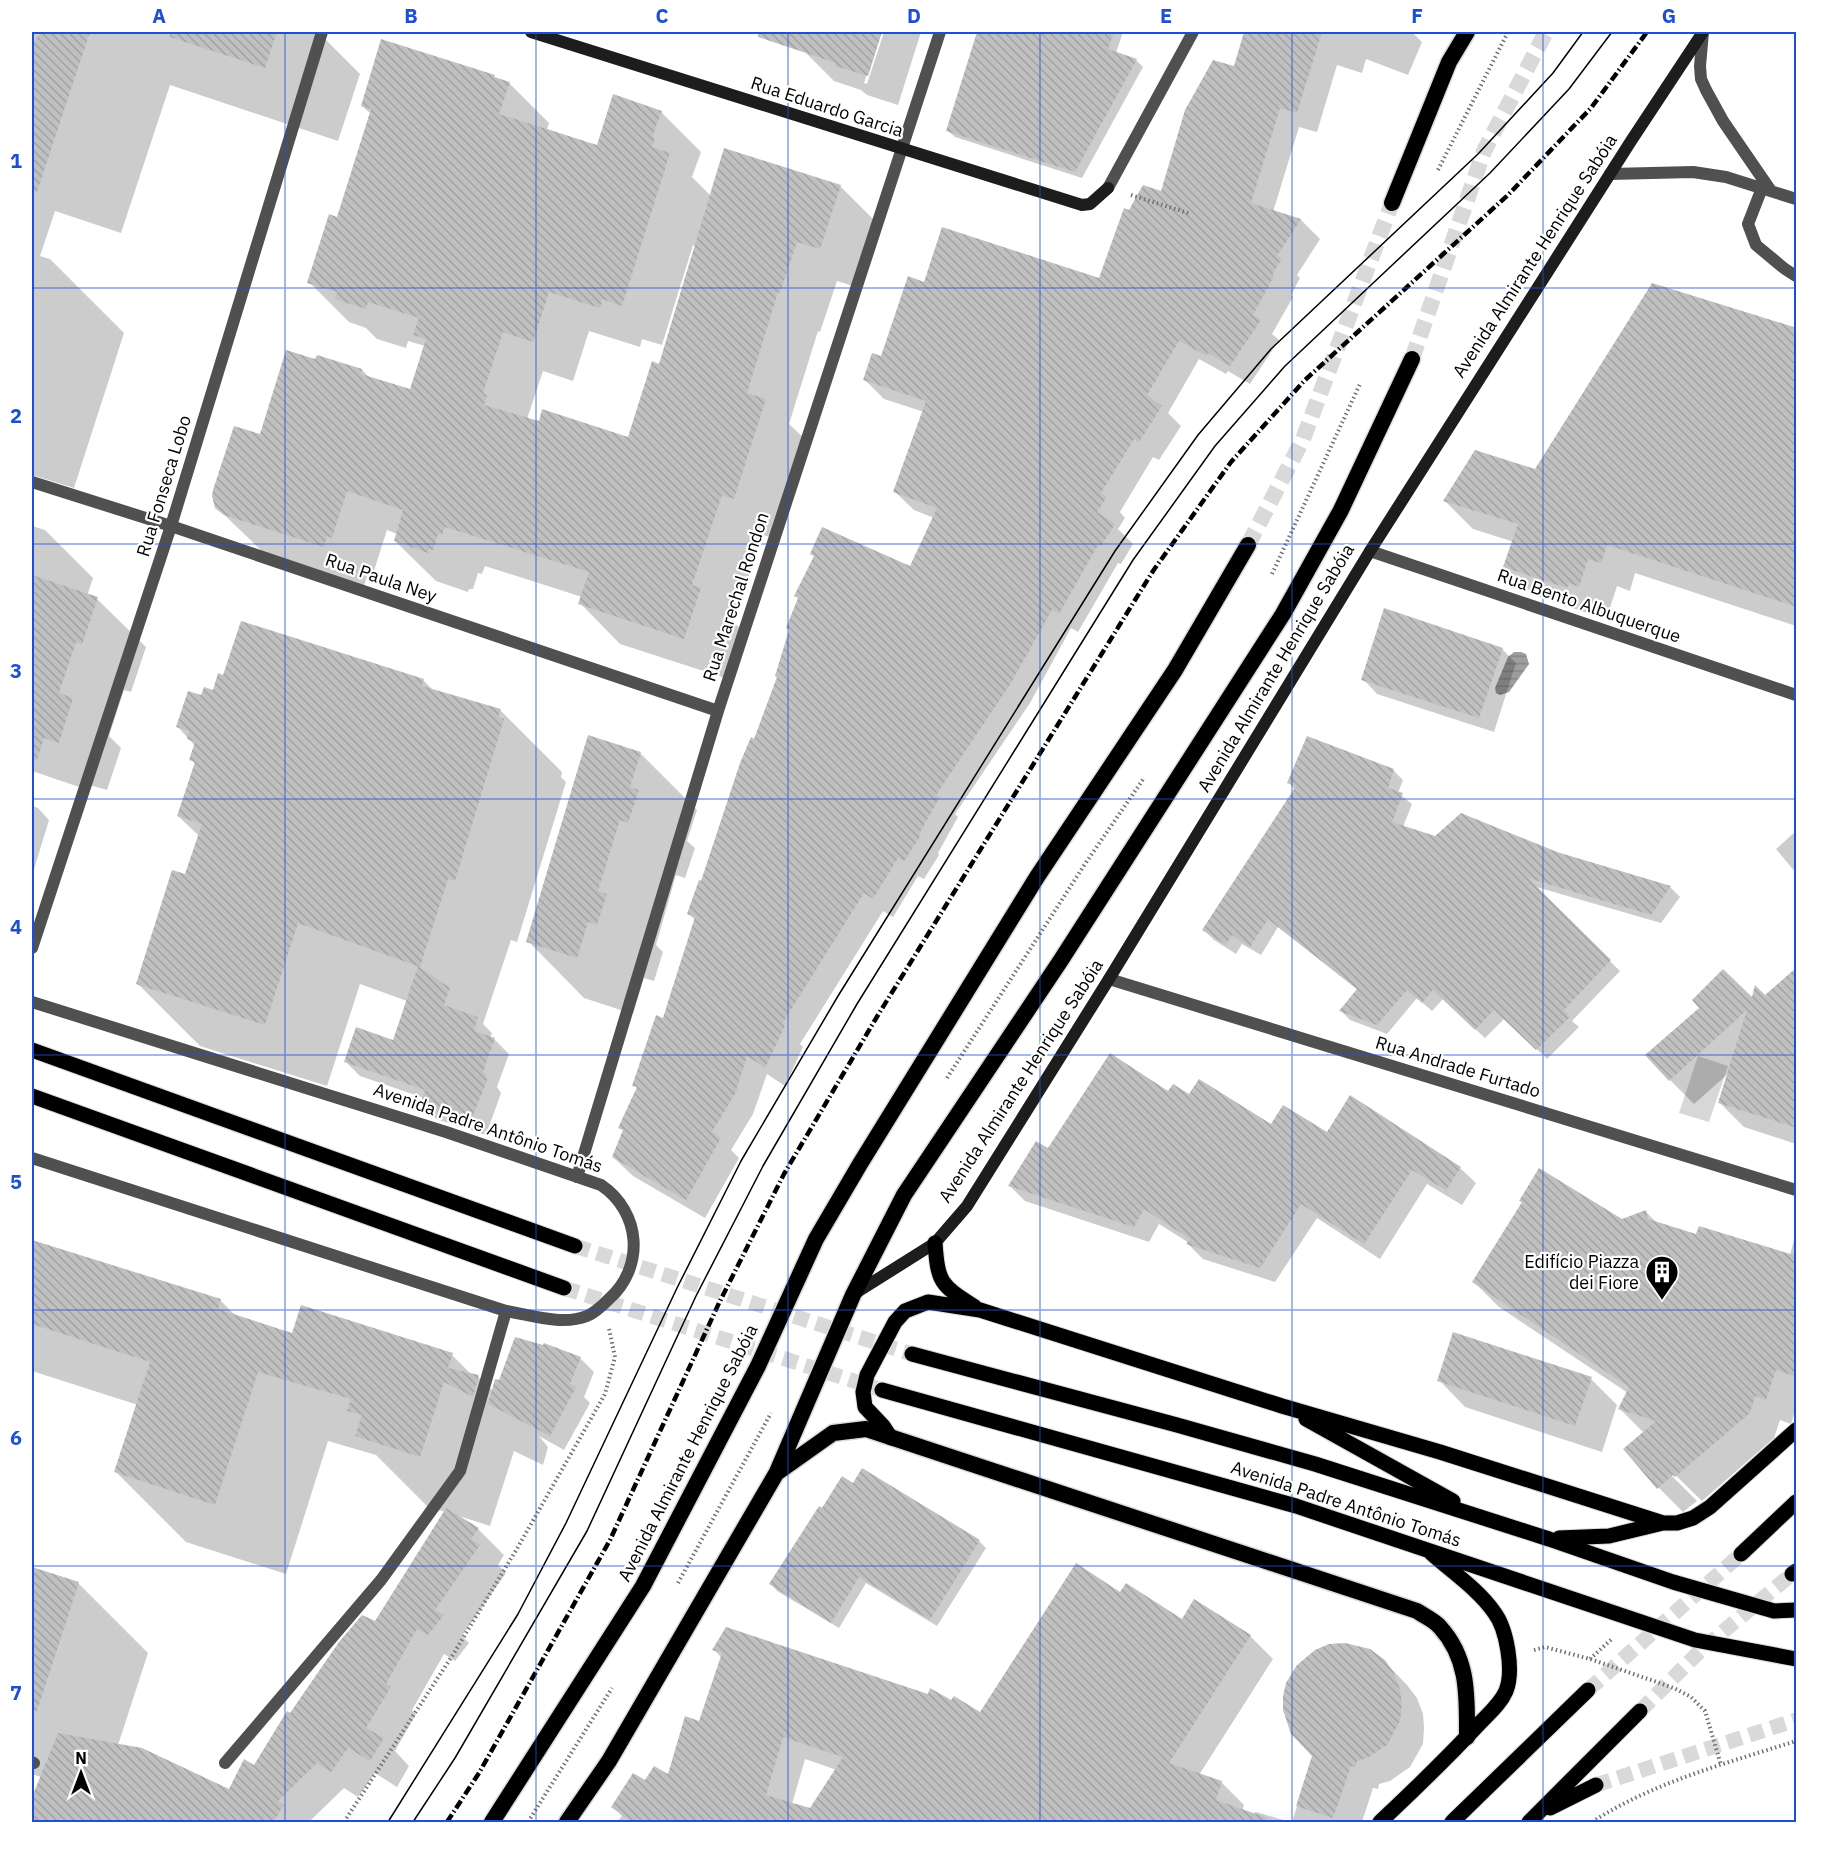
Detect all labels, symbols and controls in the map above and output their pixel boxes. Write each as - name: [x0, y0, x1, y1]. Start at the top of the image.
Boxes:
- text: A: [152, 2, 166, 29]
- text: B: [404, 2, 418, 29]
- text: C: [655, 2, 669, 29]
- text: D: [907, 2, 921, 29]
- text: E: [1160, 2, 1172, 29]
- text: F: [1411, 2, 1423, 29]
- text: G: [1662, 2, 1676, 29]
- street label: Rua Eduardo Garcia: [748, 71, 907, 142]
- street label: Avenida Almirante Henrique Sabóia: [1447, 129, 1622, 382]
- text: 1: [10, 147, 22, 174]
- text: 2: [10, 402, 22, 429]
- street label: Rua Fonseca Lobo: [131, 412, 196, 559]
- street label: Rua Marechal Rondon: [697, 509, 774, 684]
- street label: Avenida Almirante Henrique Sabóia: [1192, 539, 1359, 796]
- street label: Rua Paula Ney: [322, 548, 440, 607]
- street label: Rua Bento Albuquerque: [1494, 563, 1684, 648]
- text: 3: [10, 657, 22, 684]
- text: 4: [10, 913, 22, 940]
- street label: Avenida Almirante Henrique Sabóia: [933, 954, 1108, 1207]
- street label: Rua Andrade Furtado: [1373, 1030, 1544, 1103]
- street label: Avenida Padre Antônio Tomás: [371, 1077, 606, 1178]
- text: 5: [10, 1168, 22, 1195]
- place label: Edifício Piazza dei Fiore: [1524, 1250, 1639, 1294]
- building icon: Edifício Piazza dei Fiore: [1644, 1254, 1680, 1301]
- street label: Avenida Almirante Henrique Sabóia: [612, 1320, 763, 1585]
- text: 6: [10, 1424, 22, 1451]
- street label: Avenida Padre Antônio Tomás: [1228, 1455, 1464, 1552]
- text: 7: [10, 1679, 22, 1706]
- north arrow: [51, 1743, 111, 1803]
- text: N: [75, 1748, 87, 1768]

